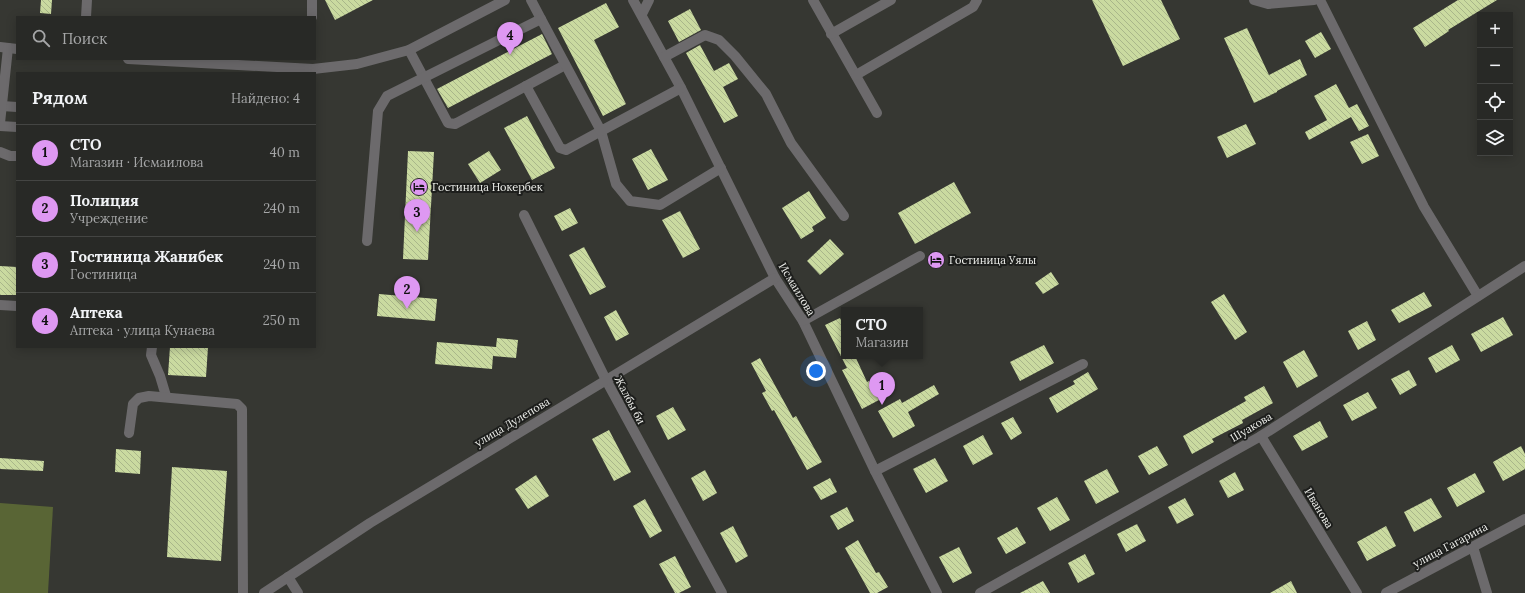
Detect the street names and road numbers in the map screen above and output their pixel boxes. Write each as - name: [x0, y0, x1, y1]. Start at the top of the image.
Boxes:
- street label: Исмаилова: [776, 260, 818, 318]
- street label: Жалбы би: [611, 373, 649, 427]
- street label: улица Дулепова: [472, 394, 552, 450]
- street label: Шуакова: [1228, 409, 1275, 445]
- street label: Иванова: [1301, 485, 1337, 531]
- street label: улица Гагарина: [1410, 519, 1490, 571]

